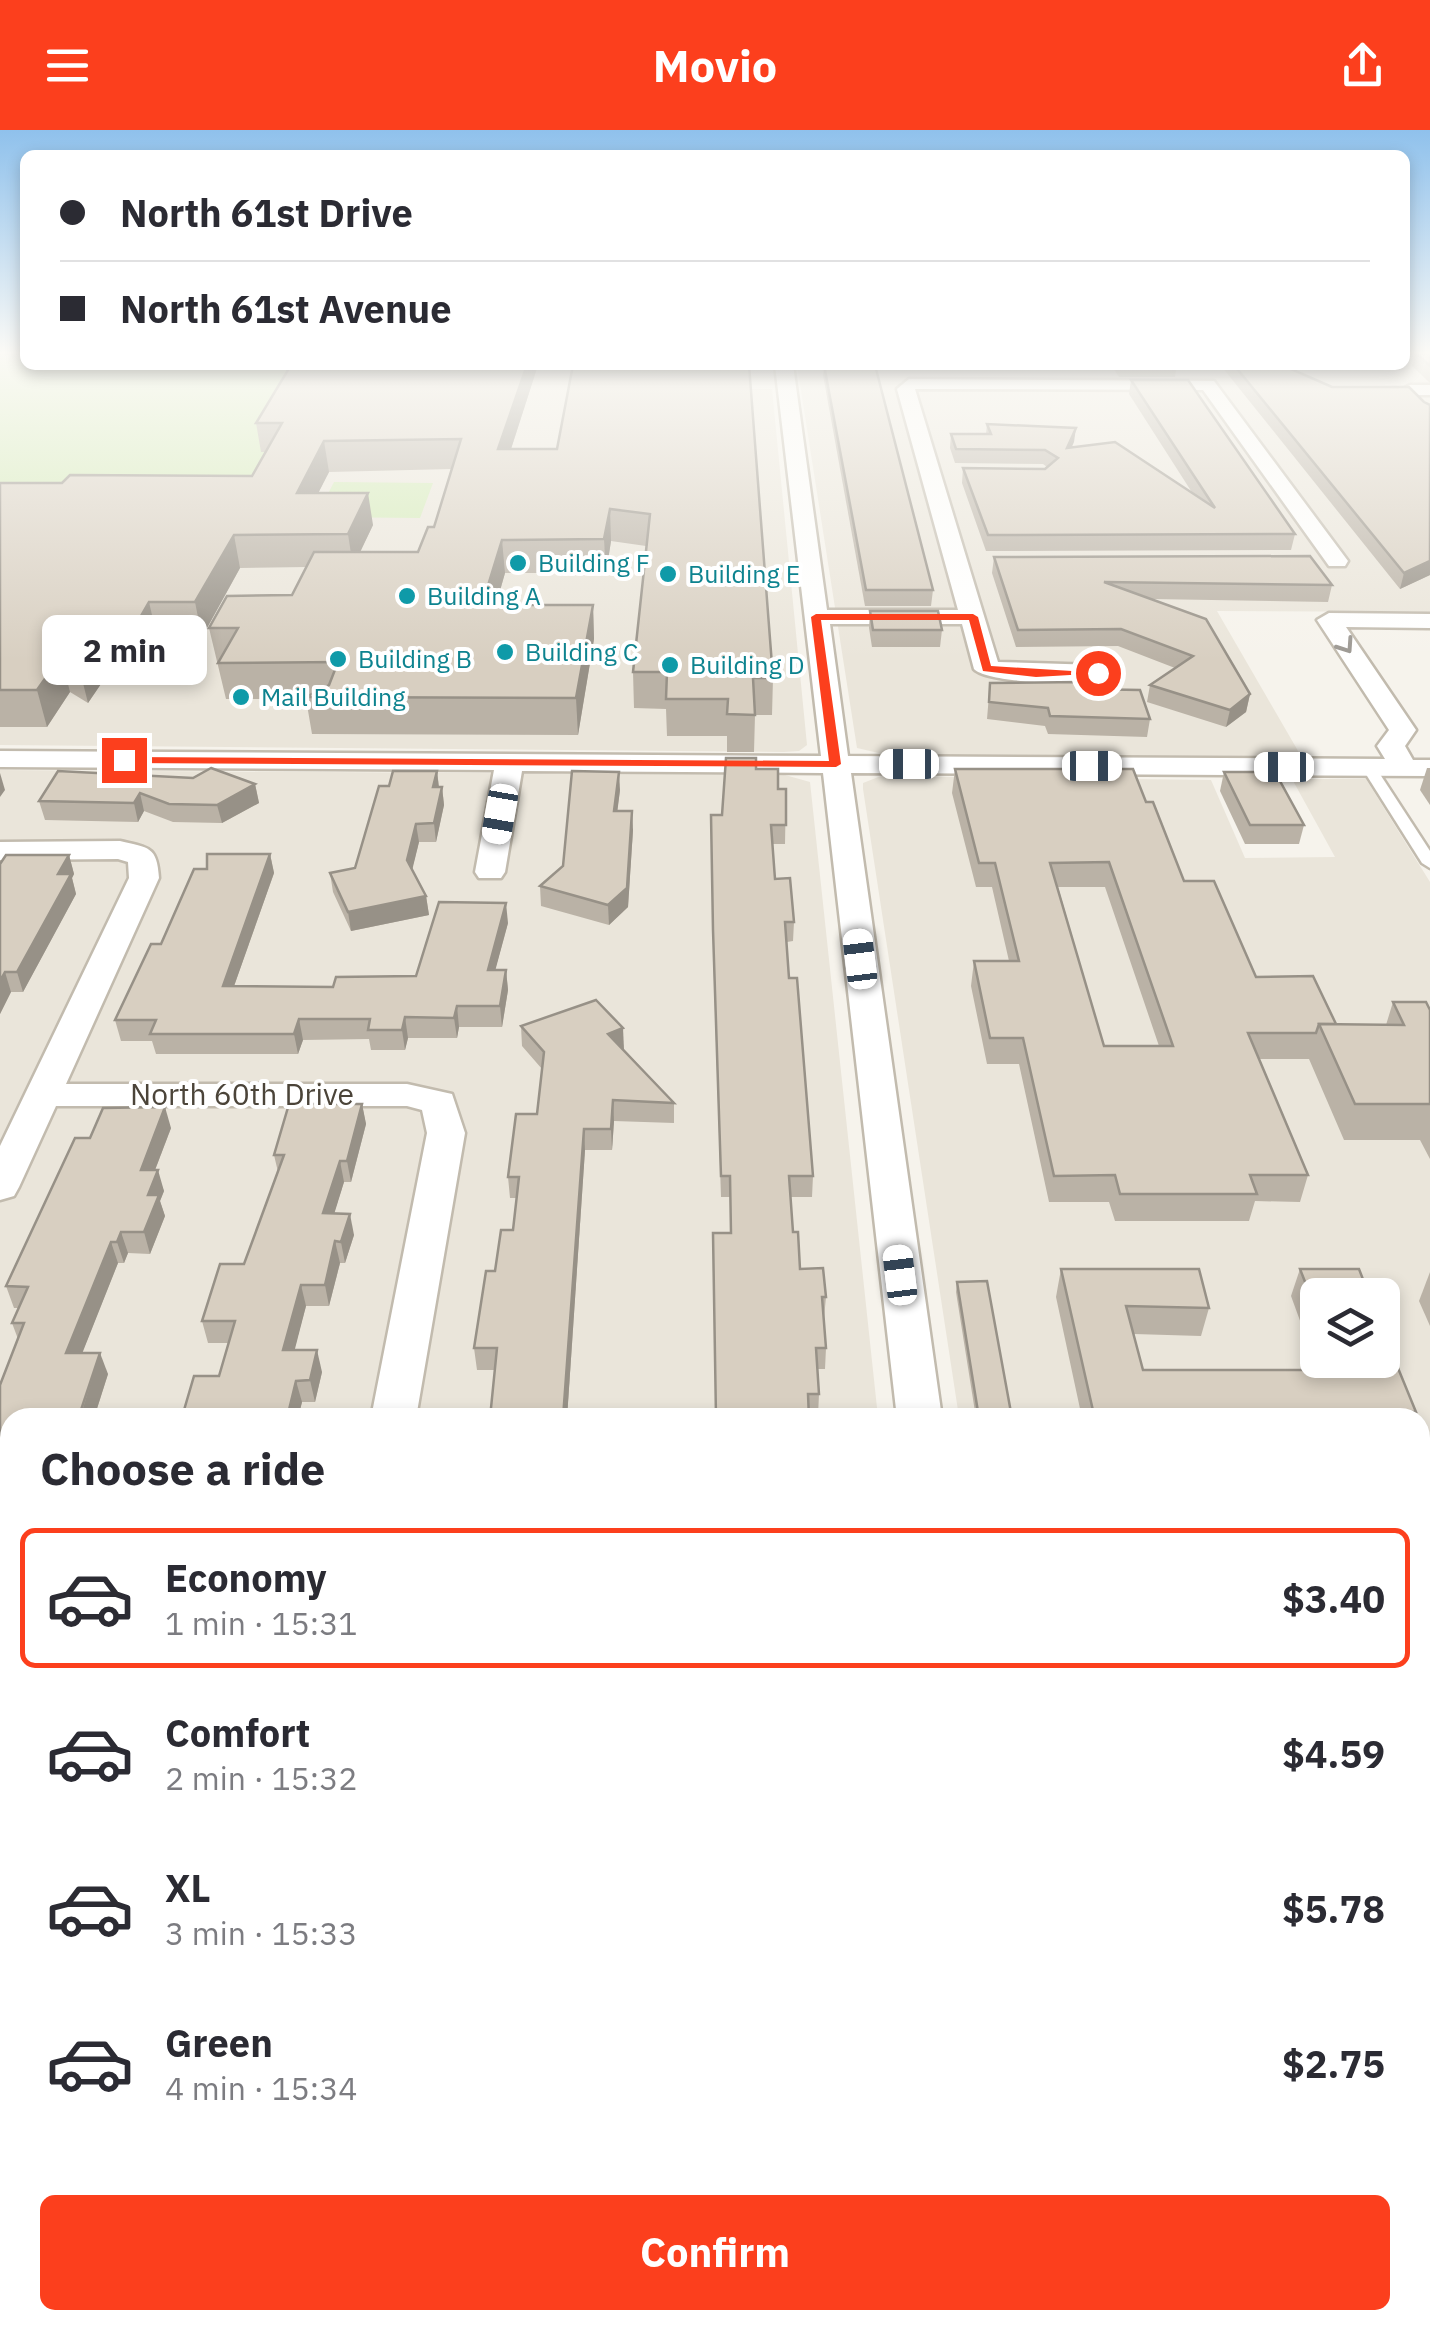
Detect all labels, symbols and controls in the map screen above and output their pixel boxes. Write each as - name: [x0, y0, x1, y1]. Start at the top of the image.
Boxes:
- text: Movio: [653, 36, 777, 94]
- icon: menu: [40, 38, 95, 93]
- icon: share: [1335, 38, 1390, 93]
- text: North 61st Drive: [120, 188, 413, 237]
- text: North 61st Avenue: [120, 284, 452, 333]
- place label: Building F: [538, 546, 650, 579]
- marker: Building F: [507, 552, 529, 574]
- place label: Building E: [688, 557, 800, 590]
- marker: Building E: [657, 563, 679, 585]
- place label: Building A: [427, 579, 541, 612]
- marker: Building A: [396, 585, 418, 607]
- callout: 2 min: [42, 615, 206, 685]
- text: 2 min: [83, 629, 166, 671]
- one-way arrow: [1334, 634, 1352, 653]
- place label: Building C: [525, 635, 638, 668]
- marker: Building C: [494, 641, 516, 663]
- place label: Building B: [358, 642, 472, 675]
- marker: Building B: [327, 648, 349, 670]
- place label: Building D: [690, 648, 804, 681]
- route start: [1076, 651, 1121, 696]
- marker: Building D: [659, 654, 681, 676]
- place label: Mail Building: [261, 680, 405, 713]
- marker: Mail Building: [230, 686, 252, 708]
- route end: [102, 738, 147, 783]
- car: [879, 749, 939, 779]
- car: [1062, 751, 1122, 781]
- car: [1254, 752, 1314, 782]
- car: [480, 782, 520, 846]
- car: [841, 927, 879, 991]
- street label: North 60th Drive: [130, 1074, 354, 1113]
- car: [881, 1243, 919, 1307]
- map controls: [1300, 1278, 1400, 1378]
- button: layers: [1300, 1278, 1400, 1378]
- text: Choose a ride: [40, 1439, 325, 1497]
- icon: car: [45, 1553, 135, 1643]
- text: Economy: [165, 1553, 327, 1602]
- text: $3.40: [1282, 1574, 1385, 1623]
- text: 1 min · 15:31: [165, 1602, 358, 1644]
- icon: car: [45, 1708, 135, 1798]
- text: Comfort: [165, 1708, 310, 1757]
- text: $4.59: [1282, 1729, 1385, 1778]
- text: 2 min · 15:32: [165, 1757, 358, 1799]
- icon: car: [45, 1863, 135, 1953]
- text: XL: [165, 1863, 211, 1912]
- text: $5.78: [1282, 1884, 1385, 1933]
- text: 3 min · 15:33: [165, 1912, 358, 1954]
- icon: car: [45, 2018, 135, 2108]
- text: Green: [165, 2018, 273, 2067]
- text: $2.75: [1282, 2039, 1385, 2088]
- text: 4 min · 15:34: [165, 2067, 358, 2109]
- button: Confirm: [40, 2195, 1390, 2310]

